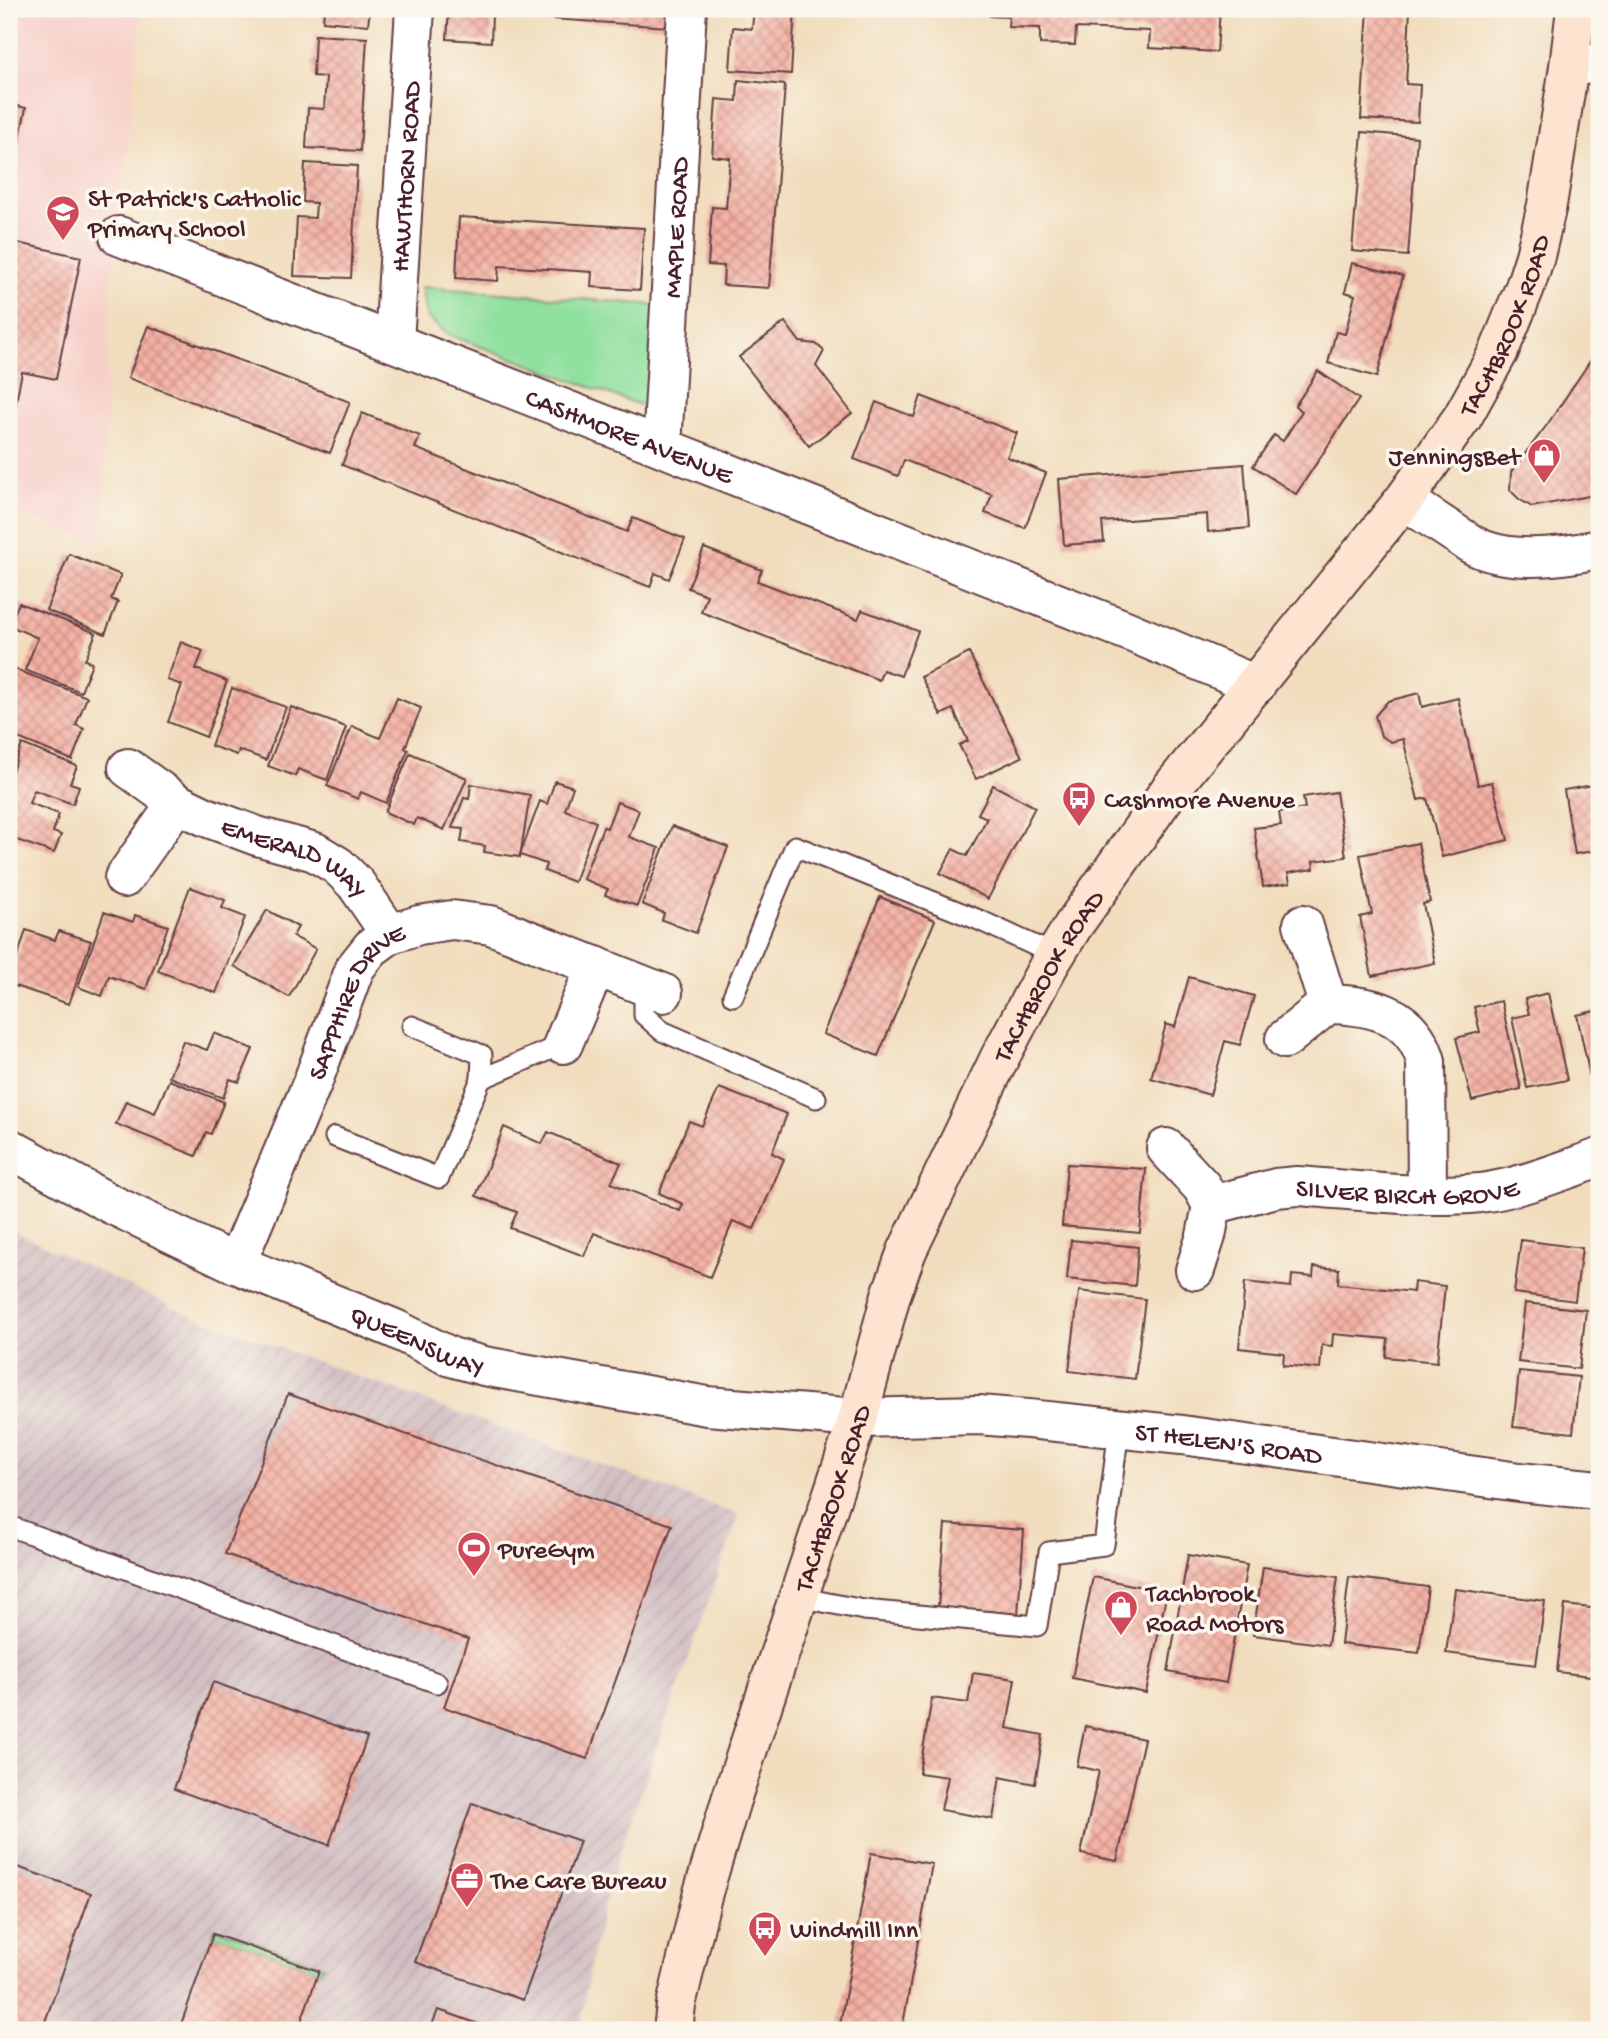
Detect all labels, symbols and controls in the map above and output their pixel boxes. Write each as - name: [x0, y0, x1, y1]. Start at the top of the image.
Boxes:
- street label: HAWTHORN ROAD: [387, 80, 430, 273]
- street label: MAPLE ROAD: [660, 156, 699, 299]
- place label: St Patrick's Catholic Primary School: [87, 186, 302, 247]
- school or university icon: St Patrick's Catholic Primary School: [44, 193, 82, 242]
- street label: TACHBROOK ROAD: [1454, 232, 1559, 425]
- street label: CASHMORE AVENUE: [520, 384, 737, 494]
- shop icon: JenningsBet: [1525, 436, 1563, 485]
- place label: JenningsBet: [1388, 444, 1522, 475]
- bus stop icon: Cashmore Avenue: [1060, 779, 1098, 828]
- place label: Cashmore Avenue: [1104, 787, 1296, 818]
- street label: EMERALD WAY: [216, 813, 372, 906]
- street label: TACHBROOK ROAD: [988, 885, 1114, 1071]
- street label: SAPPHIRE DRIVE: [304, 919, 410, 1085]
- street label: SILVER BIRCH GROVE: [1295, 1175, 1524, 1215]
- street label: QUEENSWAY: [344, 1301, 487, 1385]
- street label: TACHBROOK ROAD: [790, 1402, 881, 1598]
- street label: ST HELEN'S ROAD: [1133, 1419, 1324, 1474]
- sports icon: PureGym: [455, 1529, 493, 1578]
- place label: PureGym: [497, 1537, 595, 1568]
- place label: Tachbrook Road Motors: [1144, 1581, 1285, 1642]
- shop icon: Tachbrook Road Motors: [1102, 1588, 1140, 1637]
- office icon: The Care Bureau: [448, 1860, 486, 1909]
- place label: The Care Bureau: [489, 1868, 667, 1899]
- bus stop icon: Windmill Inn: [746, 1909, 784, 1958]
- place label: Windmill Inn: [790, 1917, 919, 1948]

